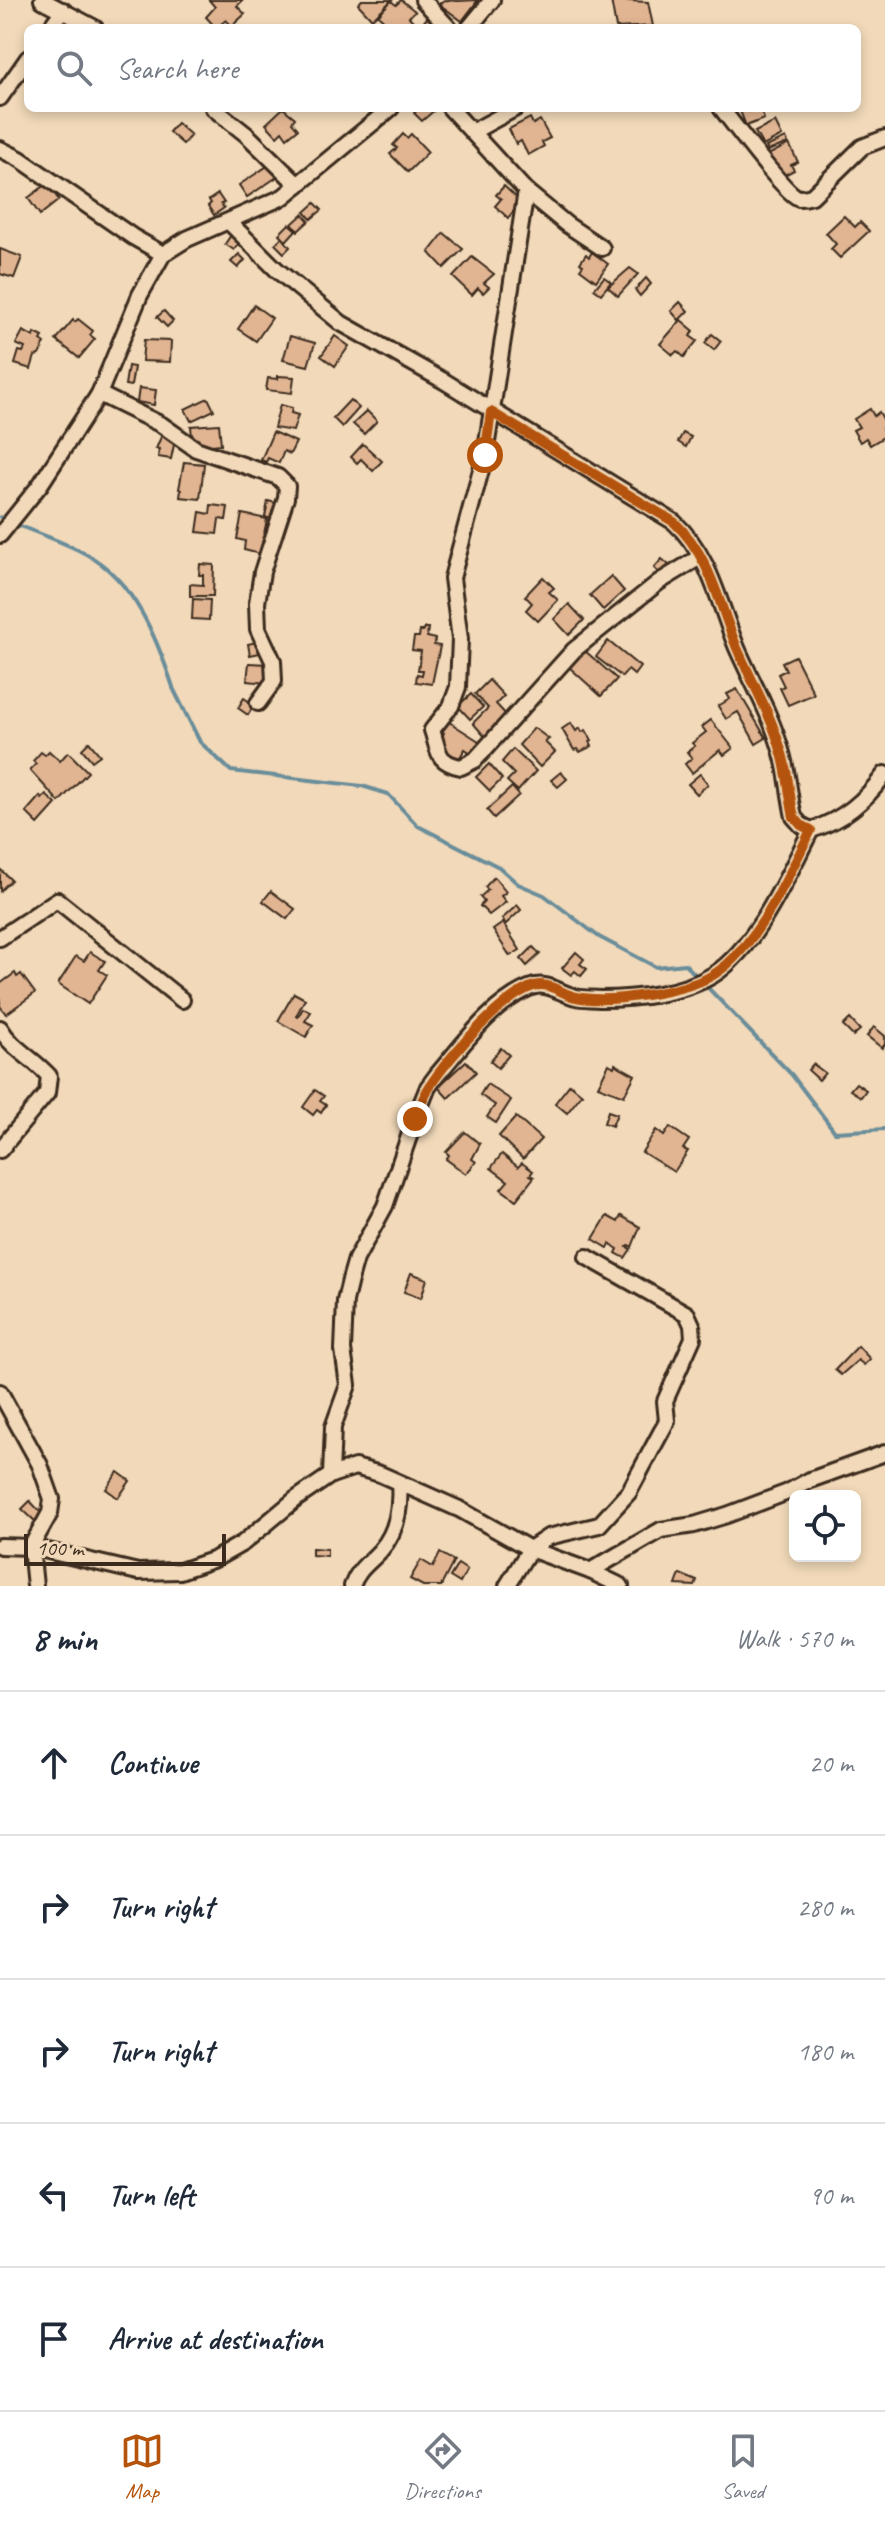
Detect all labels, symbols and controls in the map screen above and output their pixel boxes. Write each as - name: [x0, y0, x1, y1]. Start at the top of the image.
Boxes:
- search box: [24, 24, 861, 112]
- icon: search: [52, 46, 96, 90]
- text: Search here: [116, 49, 238, 87]
- route start: [467, 437, 503, 473]
- route end: [397, 1101, 433, 1137]
- map controls: [789, 1490, 861, 1562]
- button: locate: [789, 1490, 861, 1562]
- scale bar: [24, 1530, 226, 1566]
- text: 100 m: [36, 1534, 83, 1562]
- text: 8 min: [32, 1617, 97, 1660]
- text: Walk · 570 m: [736, 1622, 853, 1655]
- icon: ahead: [32, 1741, 76, 1785]
- text: Continue: [108, 1744, 198, 1782]
- text: 20 m: [809, 1747, 853, 1780]
- icon: right: [32, 1885, 76, 1929]
- text: Turn right: [108, 1888, 213, 1926]
- text: 280 m: [797, 1891, 853, 1924]
- icon: right: [32, 2029, 76, 2073]
- text: Turn right: [108, 2032, 213, 2070]
- text: 180 m: [797, 2035, 853, 2068]
- icon: left: [32, 2173, 76, 2217]
- text: Turn left: [108, 2176, 195, 2214]
- text: 90 m: [809, 2179, 853, 2212]
- icon: arrive: [32, 2317, 76, 2361]
- text: Arrive at destination: [108, 2320, 323, 2358]
- tab: Map: [120, 2429, 164, 2505]
- tab: Directions: [404, 2429, 481, 2505]
- tab: Saved: [721, 2429, 765, 2505]

